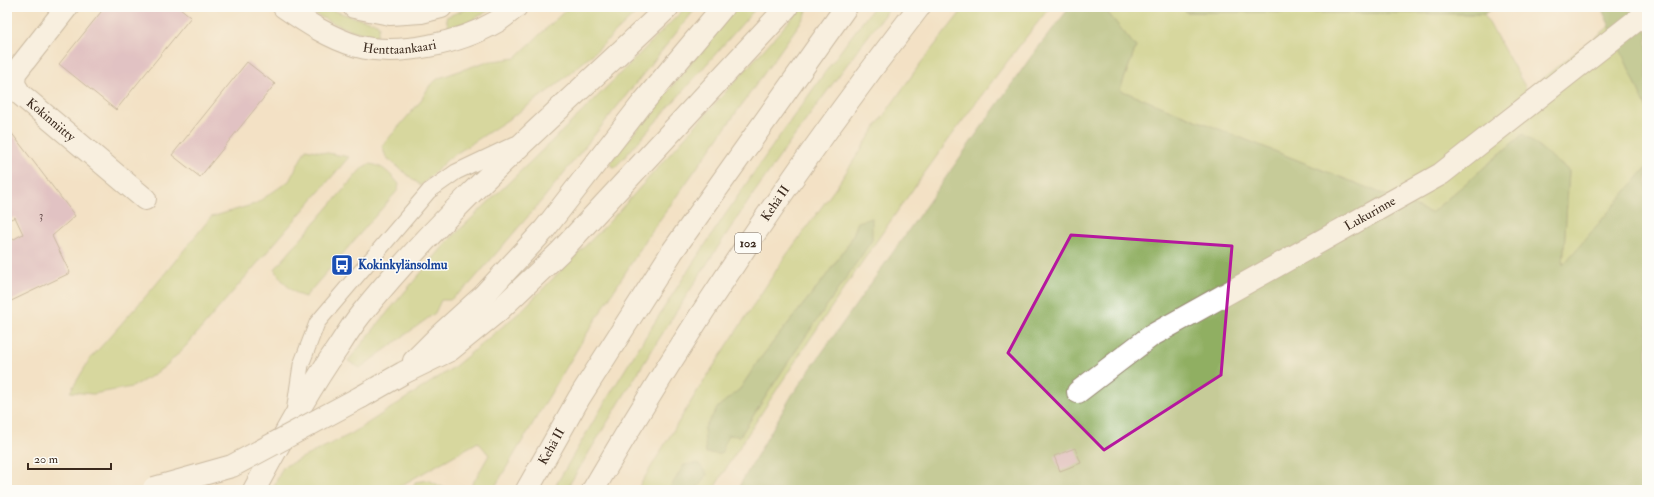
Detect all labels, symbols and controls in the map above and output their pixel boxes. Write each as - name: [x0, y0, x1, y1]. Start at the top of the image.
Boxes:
- street label: Henttaankaari: [362, 37, 438, 58]
- street label: Kokinniitty: [23, 95, 79, 146]
- street label: Kehä II: [758, 182, 793, 224]
- street label: Lukurinne: [1342, 193, 1399, 234]
- house number: 3: [39, 209, 43, 222]
- road number: 102: [735, 233, 761, 253]
- bus stop icon: Kokinkylänsolmu: [329, 252, 355, 278]
- place label: Kokinkylänsolmu: [358, 257, 448, 274]
- street label: Kehä II: [535, 425, 568, 468]
- scale bar: [28, 445, 111, 471]
- text: 20 m: [34, 452, 59, 467]

